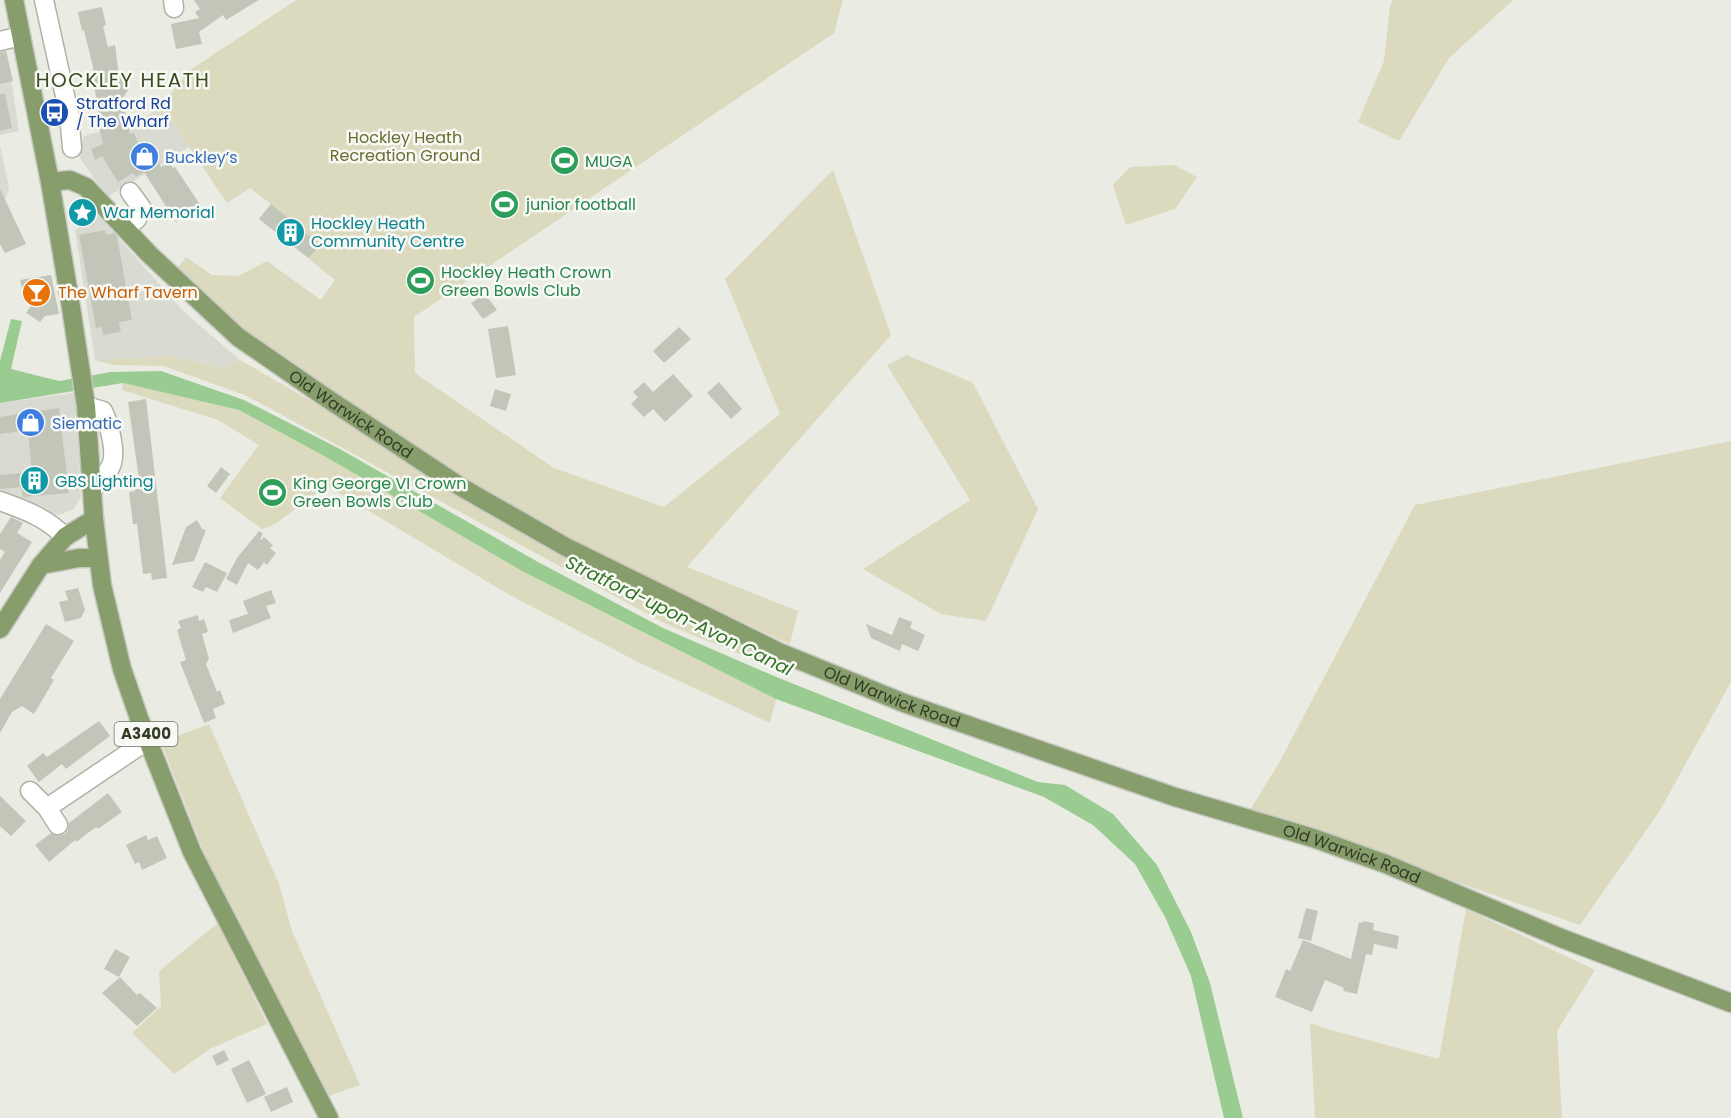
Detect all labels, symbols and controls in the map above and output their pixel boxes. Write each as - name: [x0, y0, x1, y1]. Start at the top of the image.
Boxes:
- district label: HOCKLEY HEATH: [36, 66, 210, 94]
- place label: Stratford Rd / The Wharf: [76, 92, 171, 133]
- bus stop icon: Stratford Rd / The Wharf: [39, 96, 71, 128]
- park label: Hockley Heath Recreation Ground: [330, 126, 480, 167]
- shop icon: Buckley’s: [128, 141, 160, 173]
- sports icon: MUGA: [548, 145, 580, 177]
- place label: Buckley’s: [165, 146, 238, 169]
- place label: MUGA: [585, 150, 633, 173]
- sports icon: junior football: [489, 188, 521, 220]
- place label: junior football: [525, 193, 636, 216]
- place icon: War Memorial: [66, 196, 98, 228]
- place label: War Memorial: [103, 201, 215, 224]
- place label: Hockley Heath Community Centre: [311, 212, 464, 253]
- building icon: Hockley Heath Community Centre: [274, 216, 306, 248]
- place label: Hockley Heath Crown Green Bowls Club: [441, 261, 611, 302]
- sports icon: Hockley Heath Crown Green Bowls Club: [404, 265, 436, 297]
- bar icon: The Wharf Tavern: [21, 276, 53, 308]
- place label: The Wharf Tavern: [58, 281, 198, 304]
- street label: Old Warwick Road: [284, 364, 417, 464]
- shop icon: Siematic: [15, 407, 47, 439]
- place label: Siematic: [52, 412, 122, 435]
- building icon: GBS Lighting: [18, 465, 50, 497]
- place label: GBS Lighting: [55, 470, 154, 493]
- place label: King George VI Crown Green Bowls Club: [293, 472, 466, 513]
- sports icon: King George VI Crown Green Bowls Club: [256, 476, 288, 508]
- water label: Stratford-upon-Avon Canal: [561, 549, 798, 682]
- street label: Old Warwick Road: [820, 660, 963, 734]
- road number: A3400: [114, 722, 178, 746]
- street label: Old Warwick Road: [1280, 819, 1424, 889]

